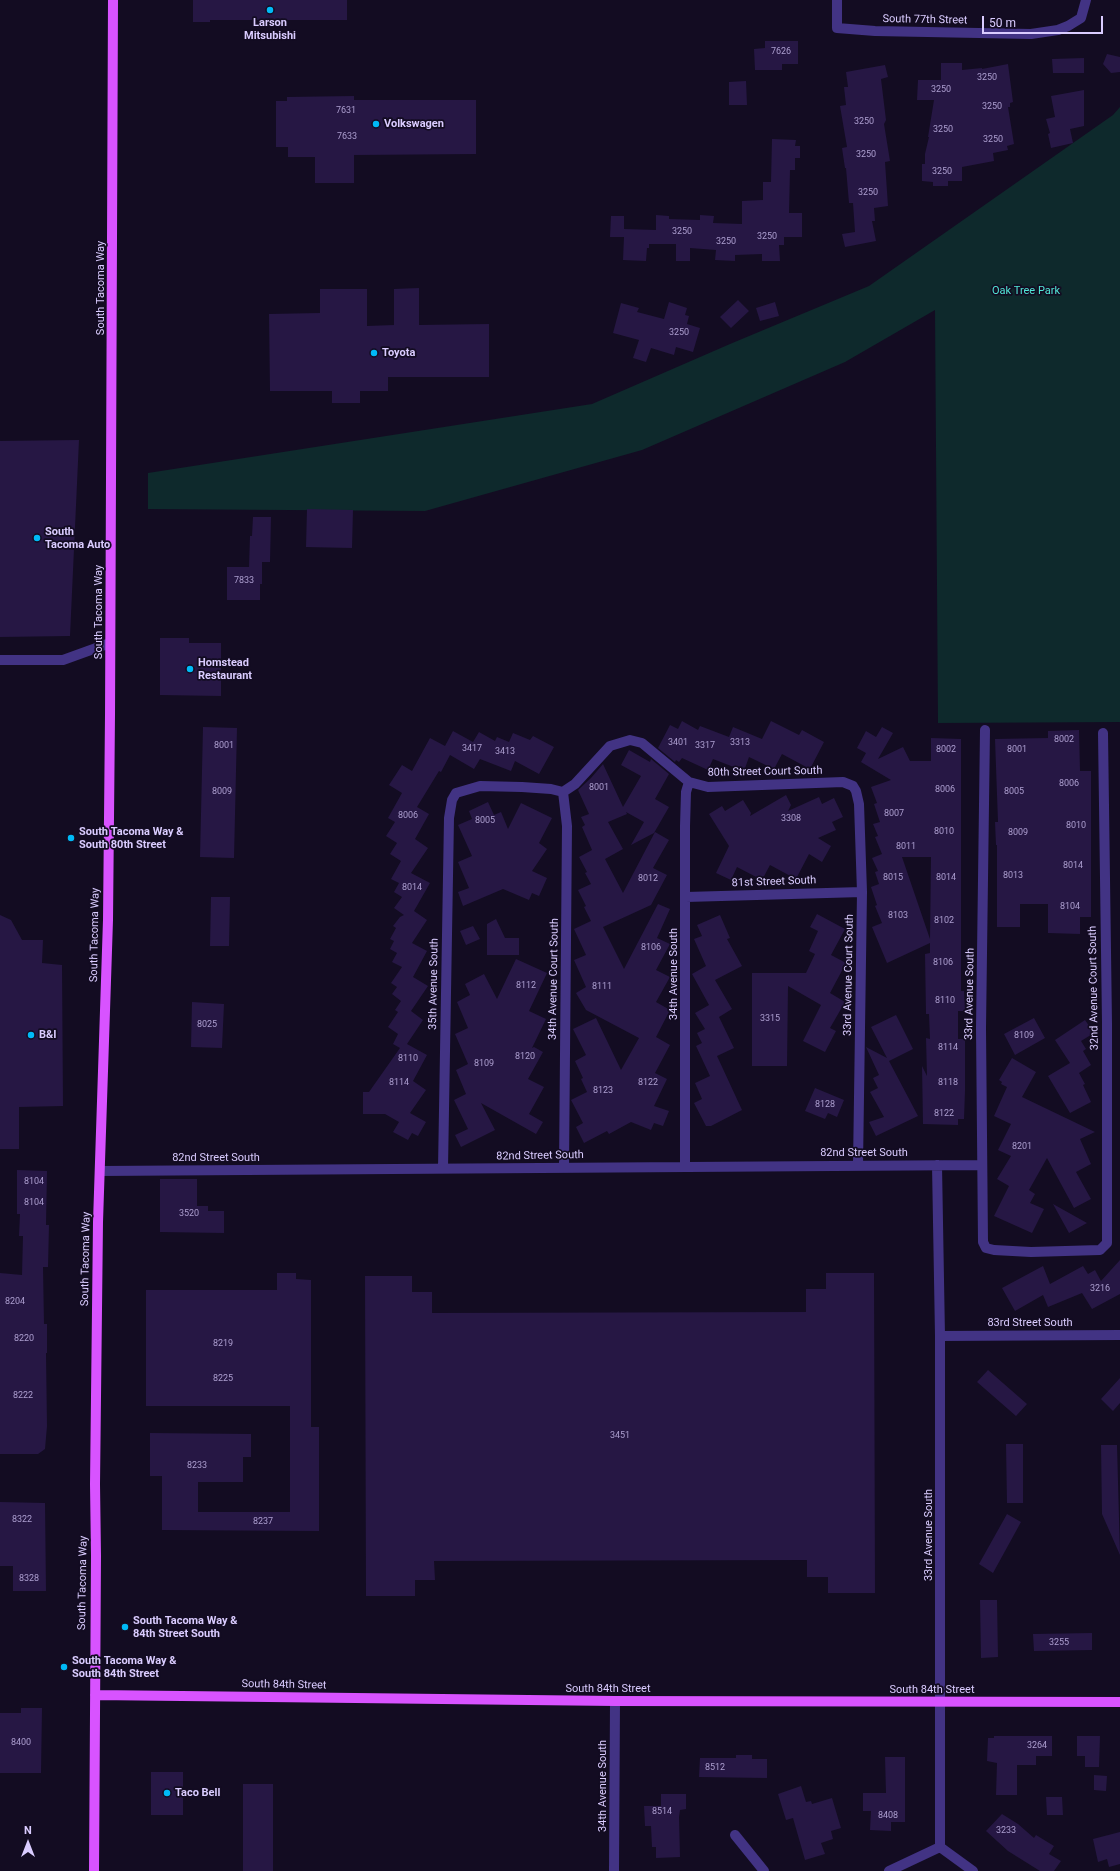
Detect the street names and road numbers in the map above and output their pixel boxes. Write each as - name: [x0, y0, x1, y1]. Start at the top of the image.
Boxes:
- street label: South 77th Street: [882, 13, 968, 27]
- street label: South Tacoma Way: [94, 241, 108, 335]
- street label: South Tacoma Way: [92, 565, 106, 659]
- street label: 80th Street Court South: [707, 764, 823, 780]
- street label: 81st Street South: [731, 874, 817, 890]
- street label: South Tacoma Way: [88, 888, 102, 982]
- street label: 33rd Avenue Court South: [841, 914, 857, 1036]
- street label: 34th Avenue Court South: [546, 918, 562, 1040]
- street label: 32nd Avenue Court South: [1086, 926, 1102, 1050]
- street label: 34th Avenue South: [667, 928, 681, 1020]
- street label: 35th Avenue South: [427, 938, 441, 1030]
- street label: 33rd Avenue South: [963, 948, 977, 1040]
- street label: 82nd Street South: [820, 1146, 908, 1160]
- street label: 82nd Street South: [496, 1149, 584, 1163]
- street label: 82nd Street South: [172, 1151, 260, 1165]
- street label: South Tacoma Way: [79, 1212, 93, 1306]
- street label: 83rd Street South: [987, 1316, 1073, 1330]
- street label: 33rd Avenue South: [922, 1489, 936, 1581]
- street label: South Tacoma Way: [76, 1536, 90, 1630]
- street label: South 84th Street: [241, 1678, 327, 1692]
- street label: South 84th Street: [565, 1682, 651, 1696]
- street label: South 84th Street: [889, 1683, 975, 1697]
- street label: 34th Avenue South: [596, 1740, 610, 1832]

